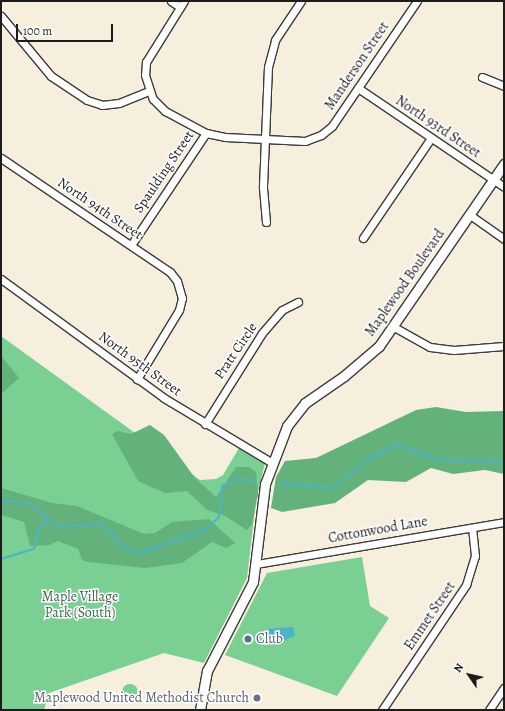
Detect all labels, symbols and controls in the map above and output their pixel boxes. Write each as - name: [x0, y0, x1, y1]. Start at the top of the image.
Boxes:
- scale bar: [18, 16, 115, 42]
- street label: Manderson Street: [321, 19, 393, 113]
- text: 100 m: [23, 23, 52, 39]
- street label: North 93rd Street: [392, 92, 484, 162]
- street label: Spaulding Street: [130, 128, 198, 216]
- street label: North 94th Street: [54, 174, 146, 244]
- street label: Maplewood Boulevard: [362, 226, 448, 340]
- street label: Pratt Circle: [211, 320, 261, 382]
- street label: North 95th Street: [95, 328, 185, 400]
- street label: Cottonwood Lane: [327, 513, 429, 547]
- street label: Emmet Street: [401, 578, 459, 654]
- park label: Maple Village Park (South): [42, 589, 118, 622]
- place label: Club: [256, 631, 283, 647]
- marker: Club: [243, 634, 253, 644]
- north arrow: [449, 655, 489, 695]
- text: N: [450, 661, 467, 676]
- place label: Maplewood United Methodist Church: [34, 690, 249, 706]
- marker: Maplewood United Methodist Church: [252, 693, 262, 703]

